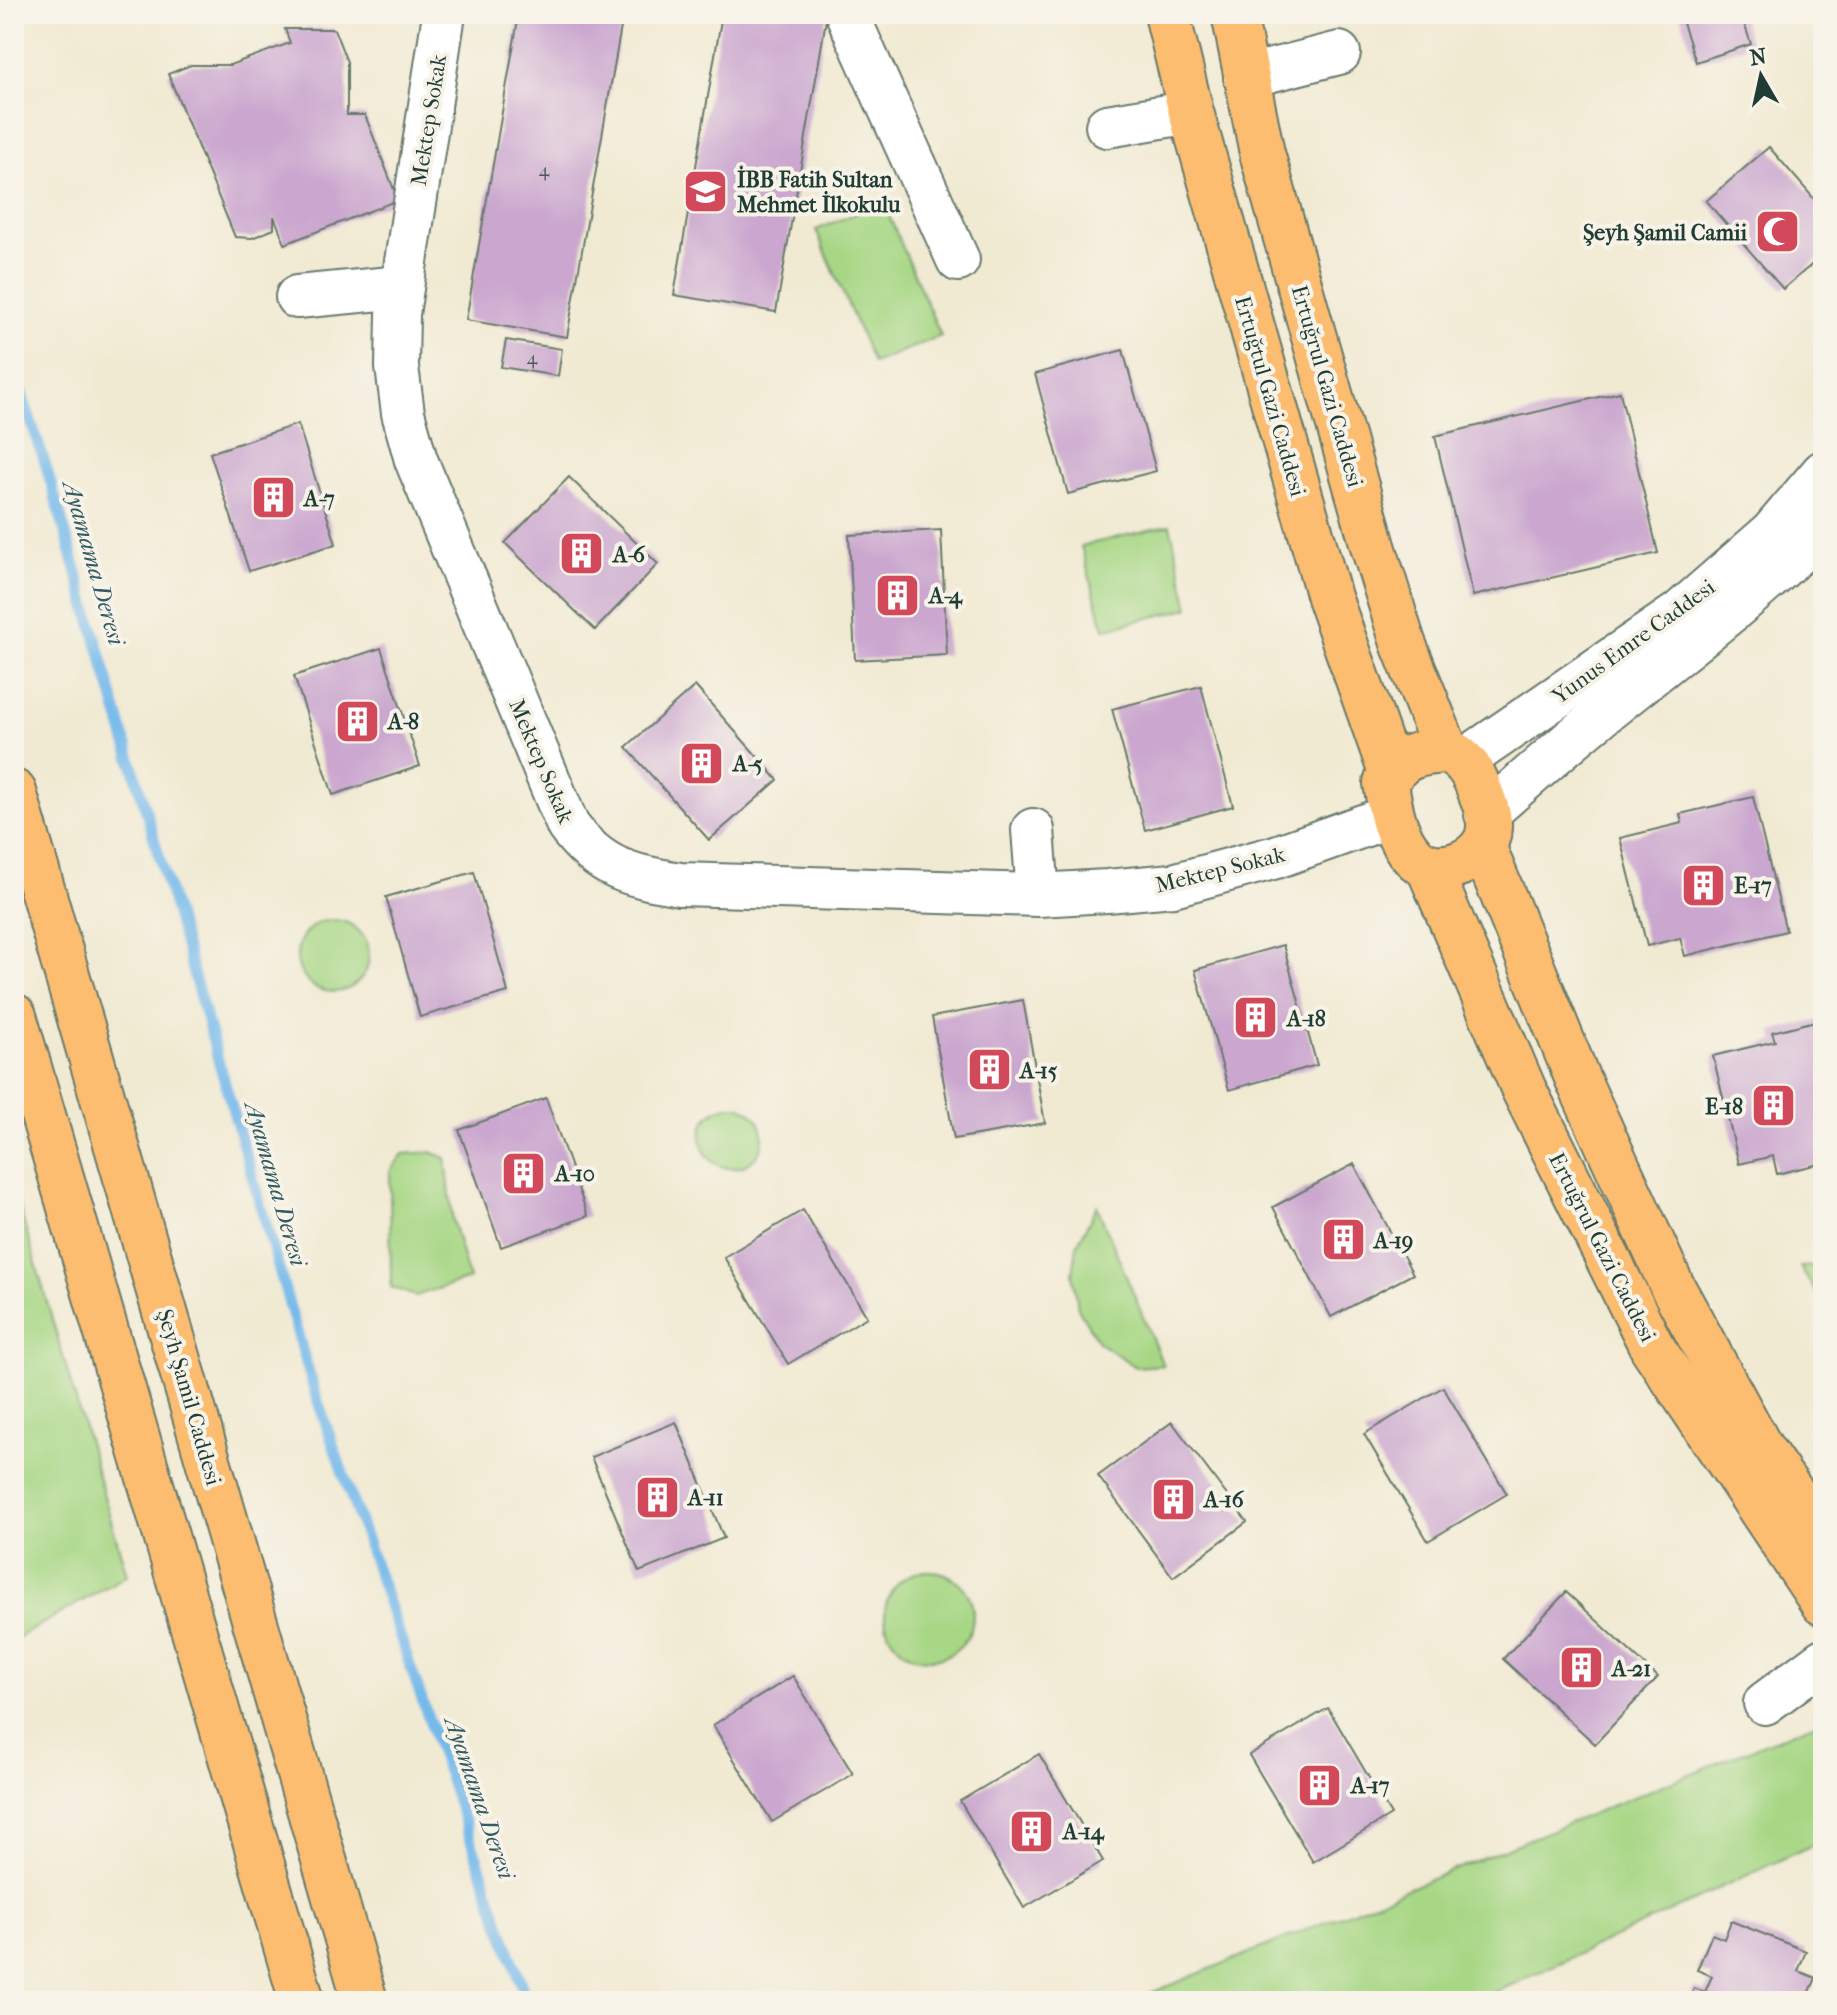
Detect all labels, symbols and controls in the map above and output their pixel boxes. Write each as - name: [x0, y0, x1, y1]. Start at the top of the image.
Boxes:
- north arrow: [1721, 36, 1801, 116]
- text: N: [1748, 43, 1769, 71]
- street label: Mektep Sokak: [406, 52, 452, 188]
- house number: 4: [539, 160, 550, 181]
- place label: İBB Fatih Sultan Mehmet İlkokulu: [736, 165, 901, 218]
- school or university icon: İBB Fatih Sultan Mehmet İlkokulu: [682, 168, 730, 216]
- mosque icon: Şeyh Şamil Camii: [1754, 208, 1802, 256]
- place label: Şeyh Şamil Camii: [1583, 220, 1747, 246]
- street label: Ertuğrul Gazi Caddesi: [1286, 282, 1368, 491]
- street label: Ertuğtul Gazi Caddesi: [1229, 293, 1311, 500]
- house number: 4: [527, 348, 538, 369]
- building icon: A-7: [249, 474, 297, 522]
- water label: Ayamama Deresi: [56, 475, 131, 650]
- place label: A-7: [302, 486, 335, 512]
- building icon: A-6: [558, 530, 606, 578]
- place label: A-6: [611, 542, 646, 568]
- building icon: A-4: [874, 571, 922, 619]
- street label: Yunus Emre Caddesi: [1546, 574, 1720, 710]
- place label: A-4: [927, 583, 963, 609]
- street label: Mektep Sokak: [503, 695, 579, 828]
- building icon: A-8: [333, 697, 381, 745]
- place label: A-8: [386, 709, 419, 735]
- building icon: A-5: [678, 739, 726, 787]
- place label: A-5: [731, 751, 763, 777]
- street label: Mektep Sokak: [1153, 841, 1288, 899]
- building icon: E-17: [1679, 861, 1727, 909]
- place label: E-17: [1734, 873, 1772, 899]
- building icon: A-18: [1232, 994, 1280, 1042]
- place label: A-18: [1285, 1006, 1326, 1032]
- building icon: A-15: [965, 1046, 1013, 1094]
- place label: A-15: [1018, 1058, 1058, 1084]
- building icon: E-18: [1750, 1082, 1798, 1130]
- place label: E-18: [1705, 1094, 1743, 1120]
- water label: Ayamama Deresi: [238, 1096, 313, 1271]
- building icon: A-10: [500, 1149, 548, 1197]
- street label: Ertuğrul Gazi Caddesi: [1543, 1149, 1661, 1347]
- place label: A-10: [553, 1161, 595, 1187]
- building icon: A-19: [1319, 1216, 1367, 1264]
- place label: A-19: [1372, 1228, 1413, 1254]
- street label: Şeyh Şamil Caddesi: [151, 1306, 227, 1489]
- building icon: A-11: [633, 1473, 681, 1521]
- building icon: A-16: [1149, 1475, 1197, 1523]
- place label: A-11: [686, 1485, 724, 1511]
- place label: A-16: [1202, 1487, 1245, 1513]
- building icon: A-21: [1557, 1644, 1605, 1692]
- place label: A-21: [1610, 1656, 1651, 1682]
- water label: Ayamama Deresi: [438, 1710, 522, 1885]
- building icon: A-17: [1296, 1761, 1344, 1809]
- place label: A-17: [1349, 1773, 1390, 1799]
- building icon: A-14: [1008, 1807, 1056, 1855]
- place label: A-14: [1061, 1819, 1105, 1845]

